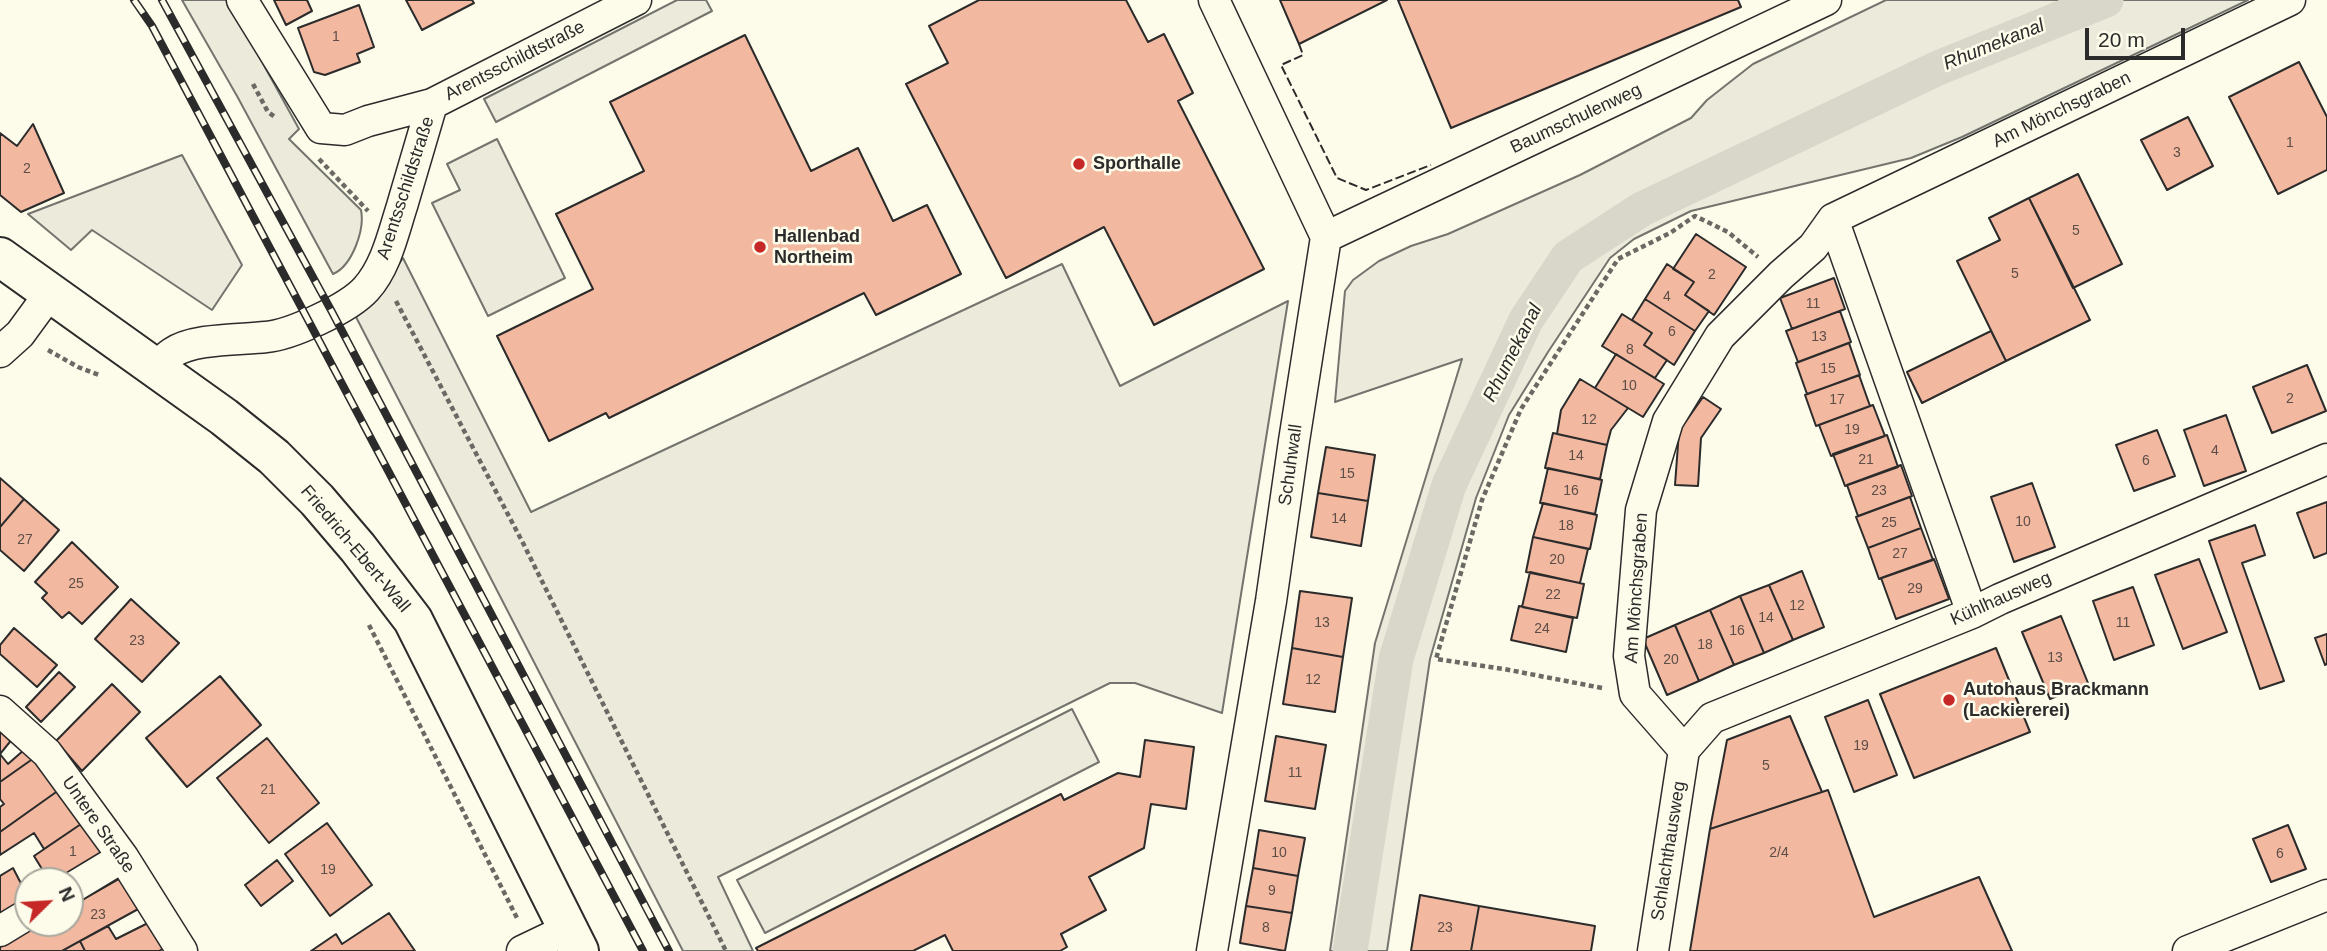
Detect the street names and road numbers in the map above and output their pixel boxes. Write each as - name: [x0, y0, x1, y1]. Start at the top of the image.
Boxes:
- street label: Arentsschildtstraße: [441, 16, 589, 106]
- street label: Am Mönchsgraben: [1989, 67, 2135, 153]
- street label: Baumschulenweg: [1507, 79, 1645, 159]
- street label: Arentsschildstraße: [373, 114, 439, 262]
- street label: Schuhwall: [1275, 423, 1307, 507]
- street label: Friedrich-Ebert-Wall: [296, 481, 414, 617]
- street label: Am Mönchsgraben: [1621, 512, 1653, 664]
- street label: Kühlhausweg: [1947, 567, 2055, 631]
- street label: Untere Straße: [57, 773, 139, 877]
- street label: Schlachthausweg: [1647, 780, 1691, 922]

